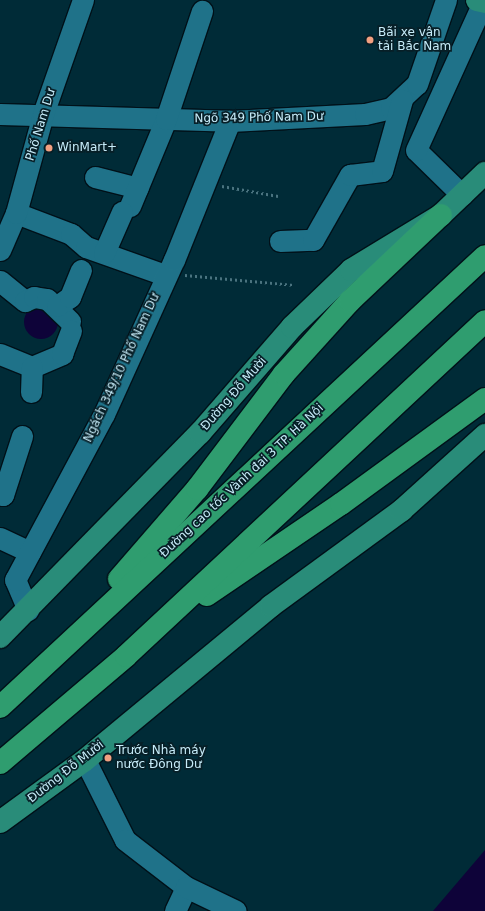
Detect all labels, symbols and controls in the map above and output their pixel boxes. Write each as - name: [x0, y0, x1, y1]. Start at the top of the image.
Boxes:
- place label: Bãi xe vận tải Bắc Nam: [378, 26, 451, 54]
- marker: Bãi xe vận tải Bắc Nam: [365, 35, 375, 45]
- street label: Phố Nam Dư: [23, 87, 59, 163]
- street label: Ngõ 349 Phố Nam Dư: [194, 110, 324, 126]
- place label: WinMart+: [57, 141, 117, 155]
- marker: WinMart+: [44, 143, 54, 153]
- street label: Ngách 349/10 Phố Nam Dư: [81, 291, 163, 445]
- street label: Đường Đỗ Mười: [198, 354, 270, 434]
- street label: Đường cao tốc Vành đai 3 TP. Hà Nội: [157, 401, 327, 561]
- street label: Đường Đỗ Mười: [25, 738, 107, 806]
- place label: Trước Nhà máy nước Đông Dư: [116, 744, 206, 772]
- marker: Trước Nhà máy nước Đông Dư: [103, 753, 113, 763]

